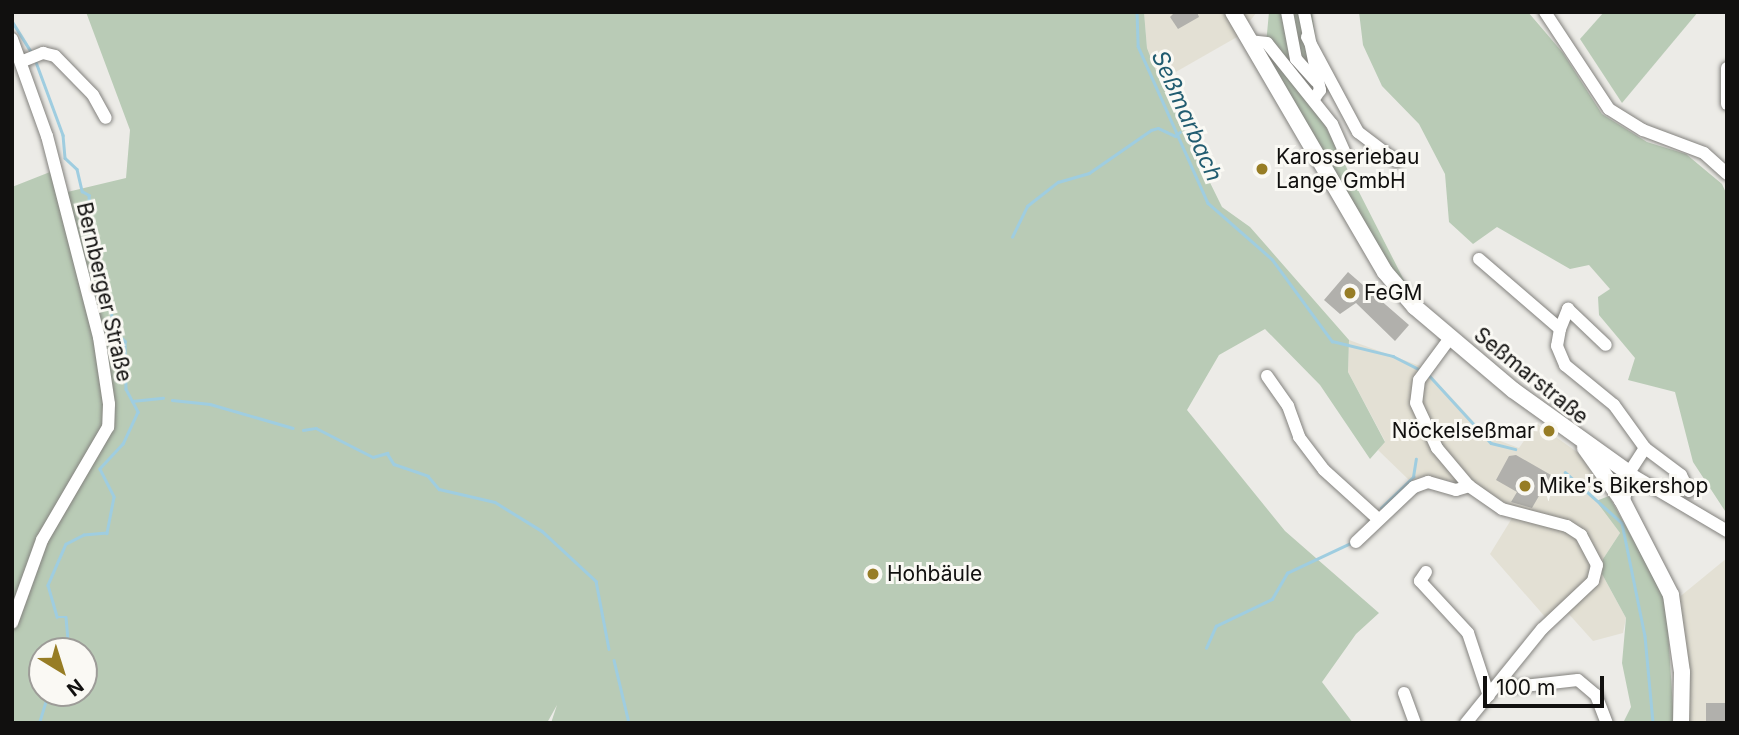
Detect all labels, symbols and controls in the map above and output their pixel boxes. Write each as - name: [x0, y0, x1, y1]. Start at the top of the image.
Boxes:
- water label: Seßmarbach: [1146, 46, 1228, 186]
- place label: Karosseriebau Lange GmbH: [1276, 144, 1419, 194]
- marker: Karosseriebau Lange GmbH: [1254, 161, 1270, 177]
- street label: Bernberger Straße: [71, 200, 137, 384]
- place label: FeGM: [1364, 280, 1422, 306]
- marker: FeGM: [1342, 285, 1358, 301]
- street label: Seßmarstraße: [1469, 322, 1593, 430]
- place label: Nöckelseßmar: [1392, 418, 1535, 444]
- marker: Nöckelseßmar: [1541, 423, 1557, 439]
- place label: Mike's Bikershop: [1539, 473, 1708, 499]
- marker: Mike's Bikershop: [1517, 478, 1533, 494]
- place label: Hohbäule: [887, 561, 982, 587]
- marker: Hohbäule: [865, 566, 881, 582]
- north arrow: [28, 637, 98, 707]
- scale bar: [1487, 662, 1608, 706]
- text: N: [62, 674, 88, 701]
- text: 100 m: [1496, 675, 1555, 700]

